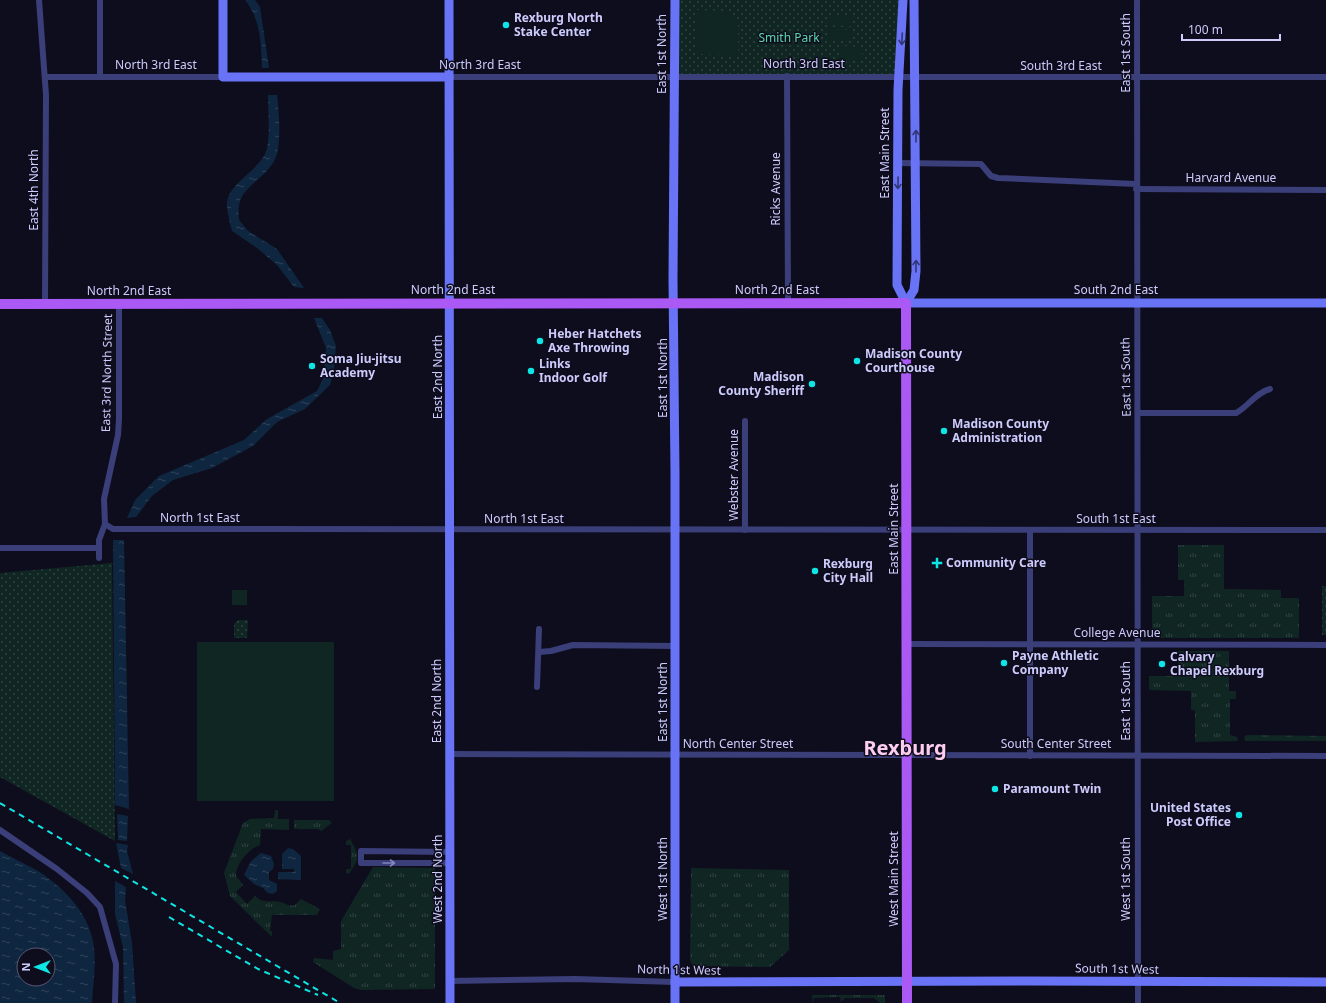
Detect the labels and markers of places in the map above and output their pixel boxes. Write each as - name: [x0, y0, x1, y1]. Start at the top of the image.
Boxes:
- place label: Rexburg North Stake Center: [514, 9, 603, 40]
- marker: Rexburg North Stake Center: [501, 20, 511, 30]
- place label: Heber Hatchets Axe Throwing: [548, 325, 642, 356]
- marker: Heber Hatchets Axe Throwing: [535, 336, 545, 346]
- place label: Madison County Courthouse: [865, 345, 962, 376]
- place label: Soma Jiu-jitsu Academy: [320, 350, 402, 381]
- place label: Links Indoor Golf: [539, 355, 608, 386]
- marker: Madison County Courthouse: [852, 356, 862, 366]
- marker: Soma Jiu-jitsu Academy: [307, 361, 317, 371]
- marker: Links Indoor Golf: [526, 366, 536, 376]
- place label: Madison County Sheriff: [718, 368, 805, 399]
- marker: Madison County Sheriff: [807, 379, 817, 389]
- place label: Madison County Administration: [952, 415, 1049, 446]
- marker: Madison County Administration: [939, 426, 949, 436]
- place label: Community Care: [946, 554, 1046, 571]
- place label: Rexburg City Hall: [823, 555, 873, 586]
- marker: Community Care: [931, 557, 943, 569]
- marker: Rexburg City Hall: [810, 566, 820, 576]
- place label: Payne Athletic Company: [1012, 647, 1099, 678]
- place label: Calvary Chapel Rexburg: [1170, 648, 1264, 679]
- marker: Payne Athletic Company: [999, 658, 1009, 668]
- marker: Calvary Chapel Rexburg: [1157, 659, 1167, 669]
- place label: Paramount Twin: [1003, 780, 1101, 797]
- marker: Paramount Twin: [990, 784, 1000, 794]
- place label: United States Post Office: [1150, 799, 1231, 830]
- marker: United States Post Office: [1234, 810, 1244, 820]

